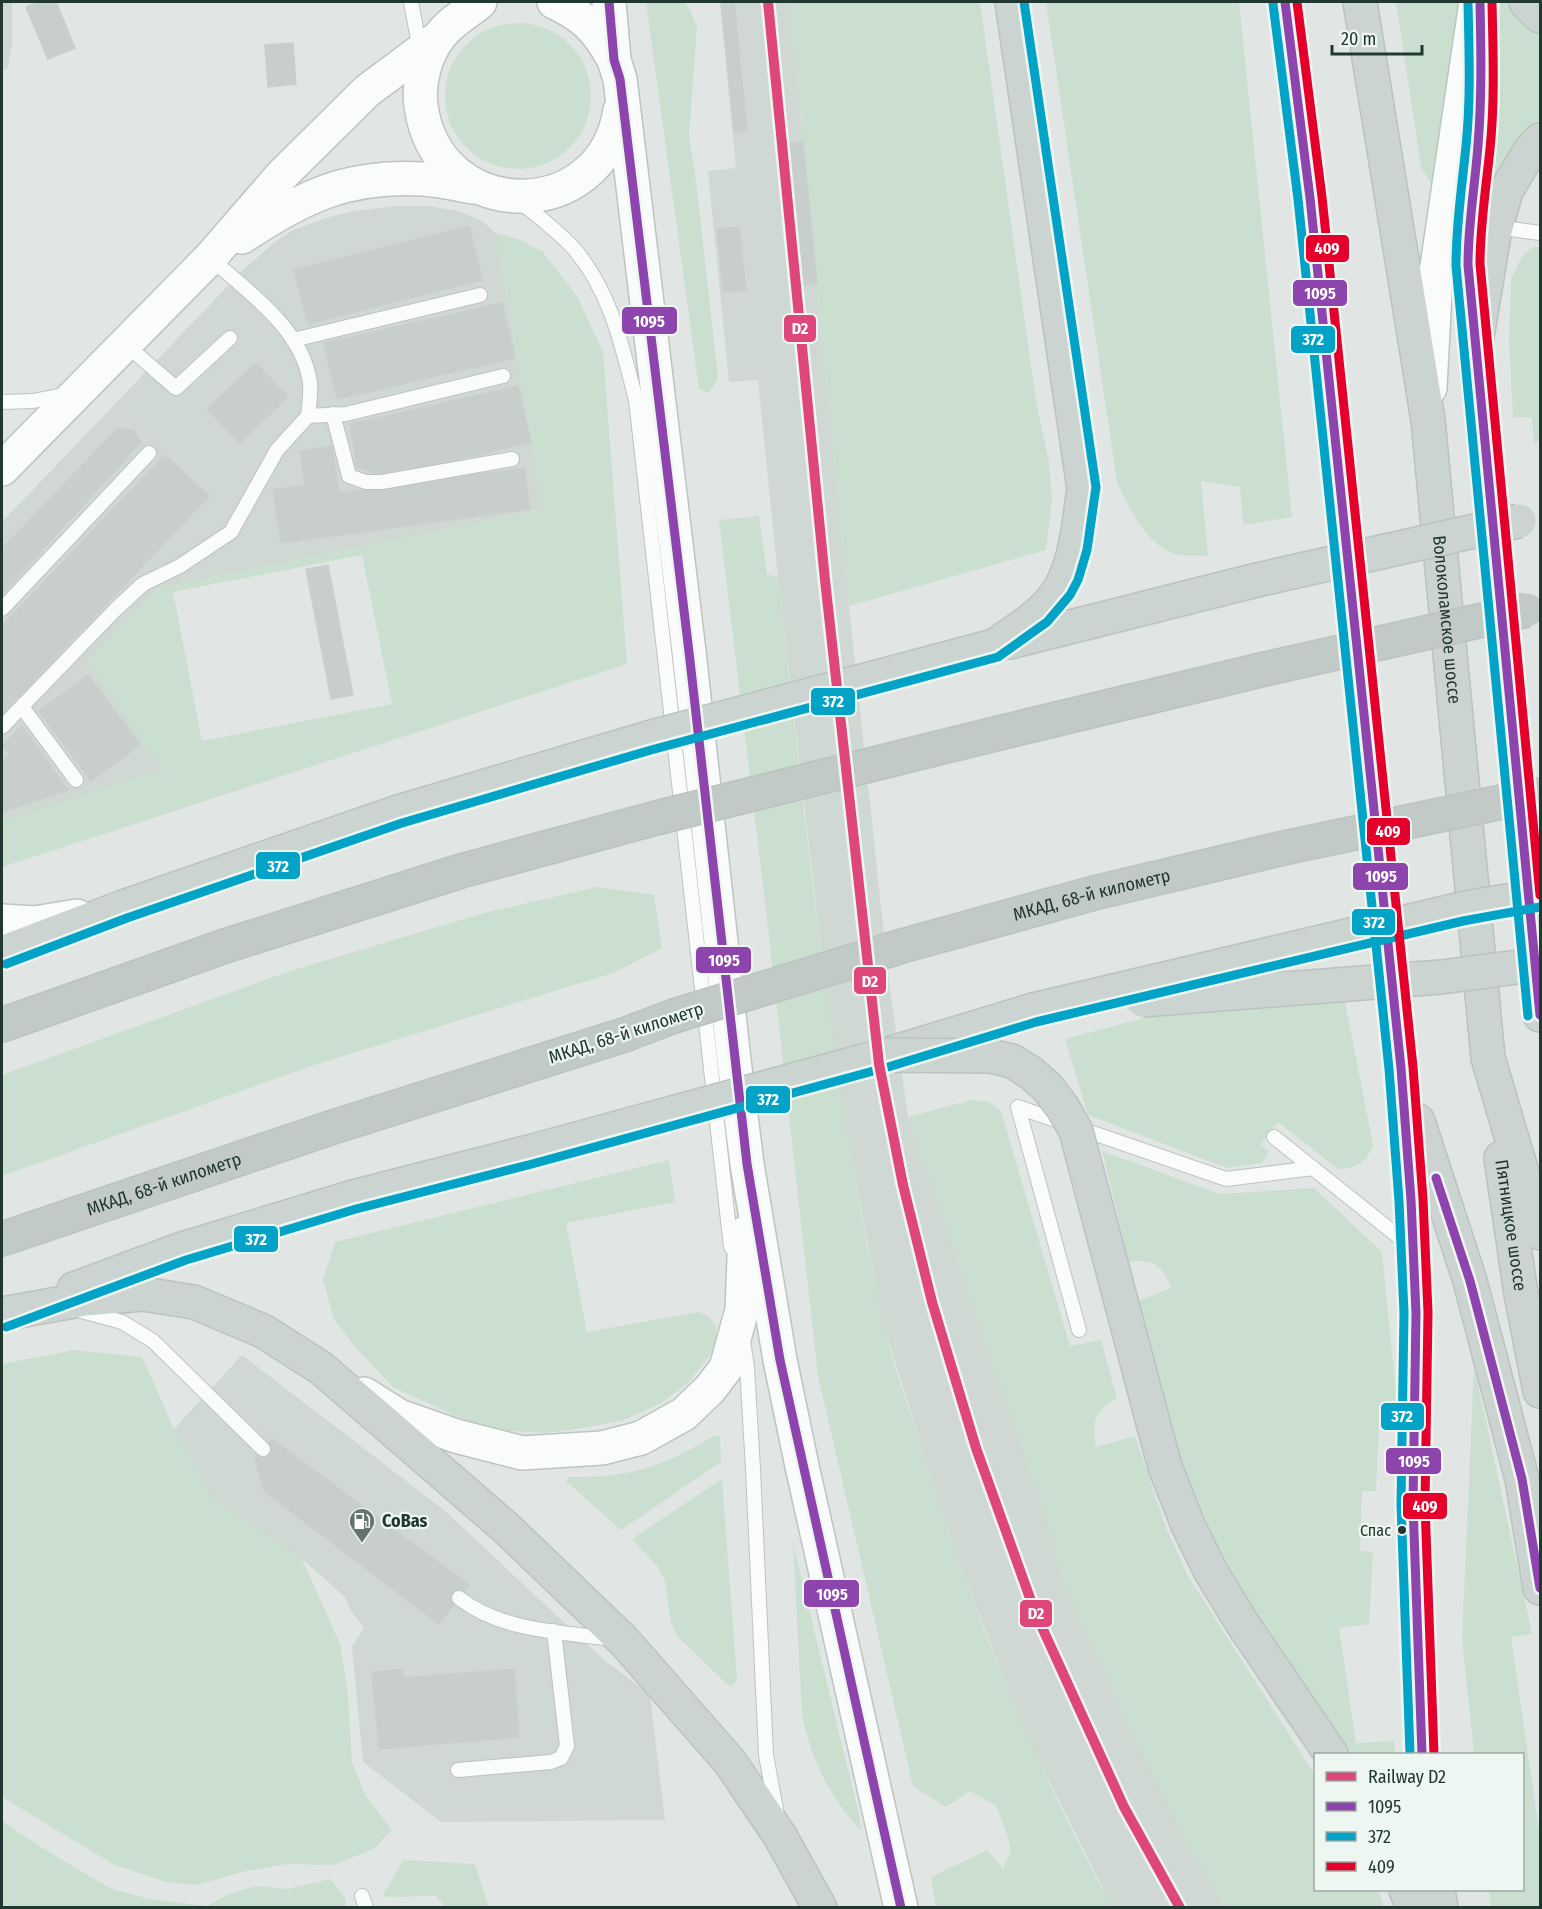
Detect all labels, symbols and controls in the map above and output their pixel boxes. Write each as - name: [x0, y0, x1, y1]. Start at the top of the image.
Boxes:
- scale bar: [1332, 18, 1422, 56]
- text: 20 m: [1341, 28, 1376, 50]
- line badge: 409: [1305, 234, 1350, 263]
- text: 409: [1314, 239, 1340, 258]
- line badge: 1095: [1292, 279, 1348, 307]
- text: 1095: [1304, 284, 1336, 303]
- line badge: 1095: [621, 306, 678, 335]
- text: 1095: [633, 312, 665, 331]
- line badge: D2: [783, 314, 817, 343]
- text: D2: [792, 319, 809, 338]
- line badge: 372: [1290, 325, 1336, 354]
- text: 372: [1301, 330, 1324, 349]
- street label: Волоколамское шоссе: [1428, 534, 1466, 705]
- line badge: 372: [810, 687, 856, 716]
- text: 372: [821, 692, 844, 711]
- line badge: 409: [1366, 817, 1411, 846]
- text: 409: [1375, 822, 1401, 841]
- line badge: 372: [255, 851, 301, 880]
- text: 372: [266, 857, 289, 876]
- line badge: 1095: [1352, 862, 1409, 891]
- street label: МКАД, 68-й километр: [1011, 864, 1173, 926]
- text: 1095: [1365, 867, 1397, 886]
- line badge: 372: [1351, 908, 1396, 936]
- text: 372: [1362, 913, 1385, 932]
- line badge: 1095: [695, 946, 752, 974]
- text: 1095: [708, 951, 740, 970]
- line badge: D2: [853, 966, 887, 995]
- text: D2: [862, 972, 879, 991]
- street label: МКАД, 68-й километр: [546, 998, 706, 1068]
- line badge: 372: [745, 1085, 791, 1114]
- text: 372: [756, 1090, 779, 1109]
- street label: МКАД, 68-й километр: [84, 1148, 244, 1221]
- street label: Пятницкое шоссе: [1490, 1158, 1531, 1293]
- line badge: 372: [233, 1225, 279, 1253]
- text: 372: [244, 1230, 267, 1249]
- line badge: 372: [1380, 1402, 1425, 1431]
- text: 372: [1390, 1407, 1413, 1426]
- line badge: 1095: [1385, 1447, 1442, 1475]
- text: 1095: [1398, 1452, 1430, 1471]
- line badge: 409: [1402, 1492, 1448, 1520]
- text: 409: [1412, 1497, 1438, 1516]
- fuel station icon: CoBas: [347, 1506, 377, 1544]
- place label: CoBas: [382, 1510, 428, 1532]
- place label: Спас: [1360, 1521, 1391, 1540]
- marker: Спас: [1396, 1524, 1408, 1536]
- line badge: 1095: [803, 1579, 860, 1608]
- text: 1095: [816, 1585, 848, 1604]
- line badge: D2: [1019, 1599, 1053, 1628]
- text: D2: [1028, 1604, 1045, 1623]
- legend: [1314, 1753, 1524, 1891]
- text: Railway D2: [1368, 1766, 1446, 1788]
- text: 1095: [1368, 1796, 1401, 1818]
- text: 372: [1368, 1826, 1391, 1848]
- text: 409: [1368, 1856, 1395, 1878]

